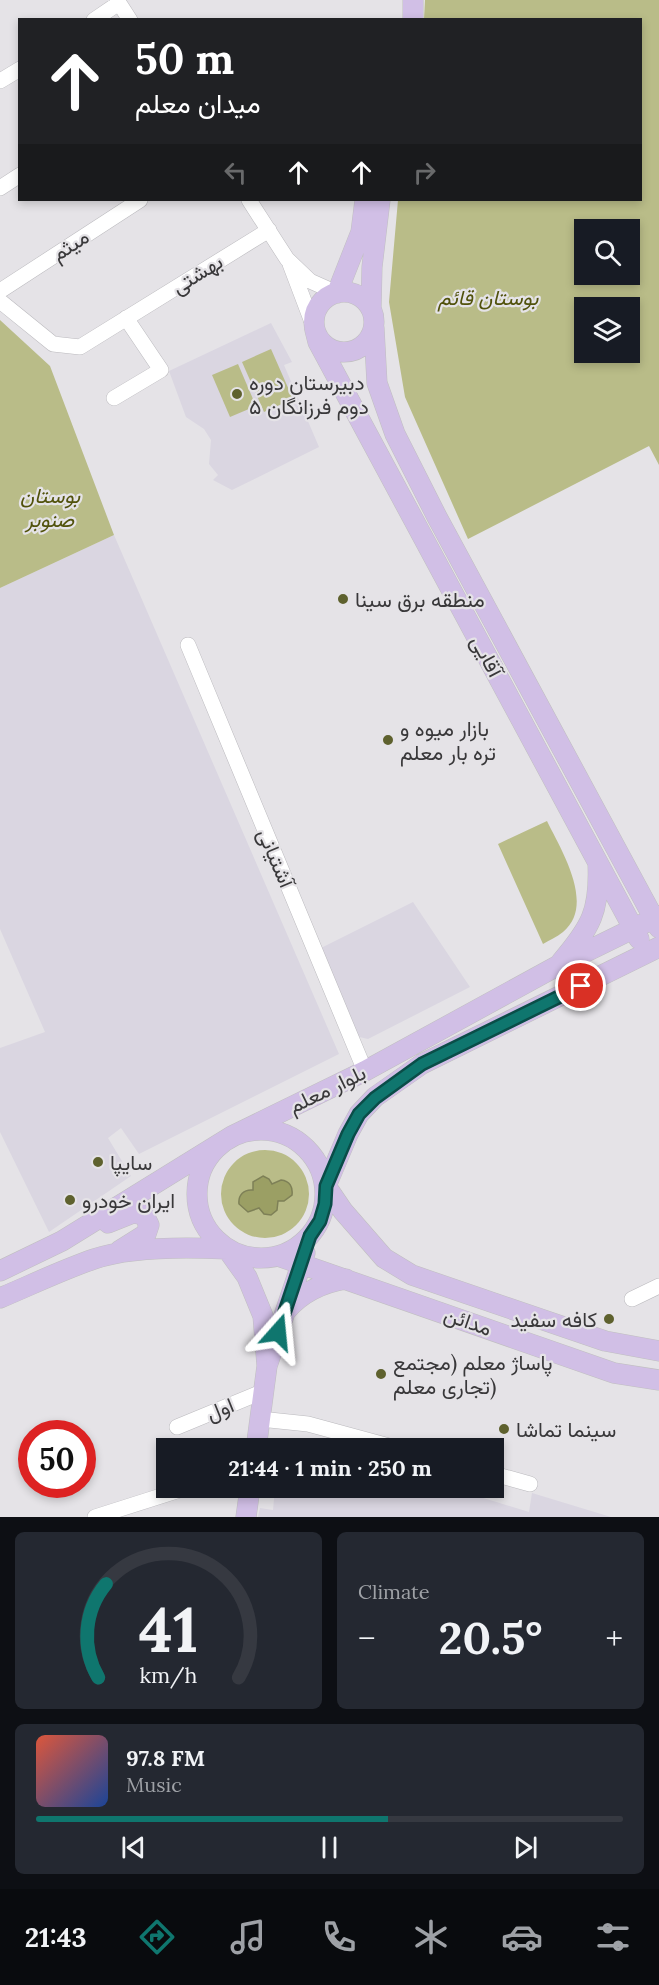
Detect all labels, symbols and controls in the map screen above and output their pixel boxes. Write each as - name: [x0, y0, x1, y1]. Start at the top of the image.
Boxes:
- text: 50 m: [135, 32, 234, 86]
- icon: ahead: [36, 42, 114, 120]
- text: میدان معلم: [135, 86, 261, 120]
- icon: left: [219, 156, 252, 189]
- icon: ahead: [282, 156, 315, 189]
- icon: ahead: [345, 156, 378, 189]
- icon: right: [408, 156, 441, 189]
- map controls: [574, 219, 640, 363]
- button: search: [574, 219, 640, 285]
- street label: میثم: [46, 223, 95, 268]
- street label: بهشتی: [166, 248, 228, 300]
- park label: بوستان قائم: [437, 284, 539, 312]
- button: layers: [574, 297, 640, 363]
- place label: دبیرستان دوره دوم فرزانگان ۵: [249, 369, 369, 421]
- marker: دبیرستان دوره دوم فرزانگان ۵: [230, 387, 244, 401]
- park label: بوستان صنوبر: [20, 482, 81, 533]
- place label: منطقه برق سینا: [355, 586, 485, 613]
- marker: منطقه برق سینا: [336, 592, 350, 606]
- street label: آقایی: [465, 630, 510, 684]
- place label: بازار میوه و تره بار معلم: [400, 715, 496, 767]
- marker: بازار میوه و تره بار معلم: [381, 733, 395, 747]
- street label: آشتیانی: [252, 824, 301, 894]
- pin: [555, 960, 606, 1011]
- icon: arrive: [564, 969, 597, 1002]
- street label: بلوار معلم: [284, 1059, 371, 1120]
- place label: سایپا: [110, 1149, 152, 1177]
- marker: سایپا: [91, 1155, 105, 1169]
- place label: ایران خودرو: [82, 1187, 175, 1214]
- marker: ایران خودرو: [63, 1193, 77, 1207]
- position arrow: [246, 1300, 310, 1364]
- street label: مدائن: [441, 1300, 495, 1342]
- place label: کافه سفید: [510, 1306, 597, 1333]
- marker: کافه سفید: [602, 1312, 616, 1326]
- place label: پاساژ معلم (مجتمع تجاری معلم): [393, 1349, 553, 1401]
- marker: پاساژ معلم (مجتمع تجاری معلم): [374, 1367, 388, 1381]
- street label: اول: [202, 1391, 238, 1427]
- place label: سینما تماشا: [516, 1416, 616, 1443]
- speed limit sign: 50: [18, 1420, 96, 1498]
- marker: سینما تماشا: [497, 1422, 511, 1436]
- text: 21:44 · 1 min · 250 m: [228, 1454, 432, 1482]
- text: Climate: [358, 1579, 430, 1604]
- text: 41: [139, 1589, 198, 1669]
- text: 20.5°: [439, 1609, 542, 1666]
- text: −: [358, 1617, 376, 1659]
- text: +: [605, 1617, 623, 1659]
- text: km/h: [140, 1661, 198, 1689]
- text: 97.8 FM: [126, 1744, 205, 1772]
- text: Music: [126, 1772, 182, 1797]
- icon: previous: [117, 1831, 150, 1864]
- icon: pause: [313, 1831, 346, 1864]
- icon: next: [509, 1831, 542, 1864]
- icon: directions: [136, 1916, 178, 1958]
- icon: music: [227, 1916, 269, 1958]
- icon: phone: [318, 1916, 360, 1958]
- icon: climate: [410, 1916, 452, 1958]
- icon: car: [501, 1916, 543, 1958]
- icon: filters: [592, 1916, 634, 1958]
- text: 21:43: [25, 1920, 87, 1954]

